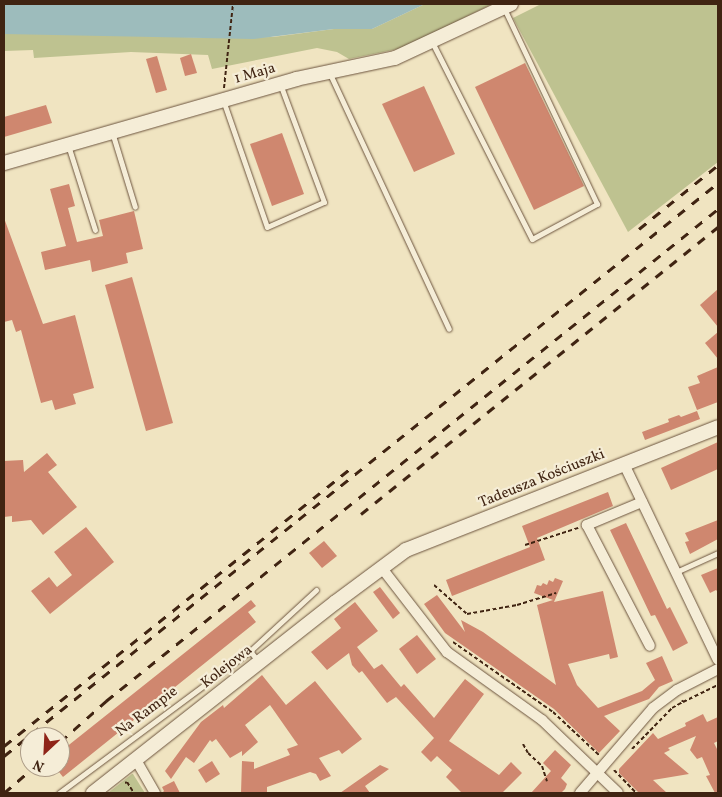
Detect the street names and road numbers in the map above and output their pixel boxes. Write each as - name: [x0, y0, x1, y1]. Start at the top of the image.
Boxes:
- street label: 1 Maja: [232, 60, 278, 88]
- street label: Tadeusza Kościuszki: [476, 446, 608, 512]
- street label: Kolejowa: [198, 641, 256, 693]
- street label: Na Rampie: [113, 683, 181, 741]

